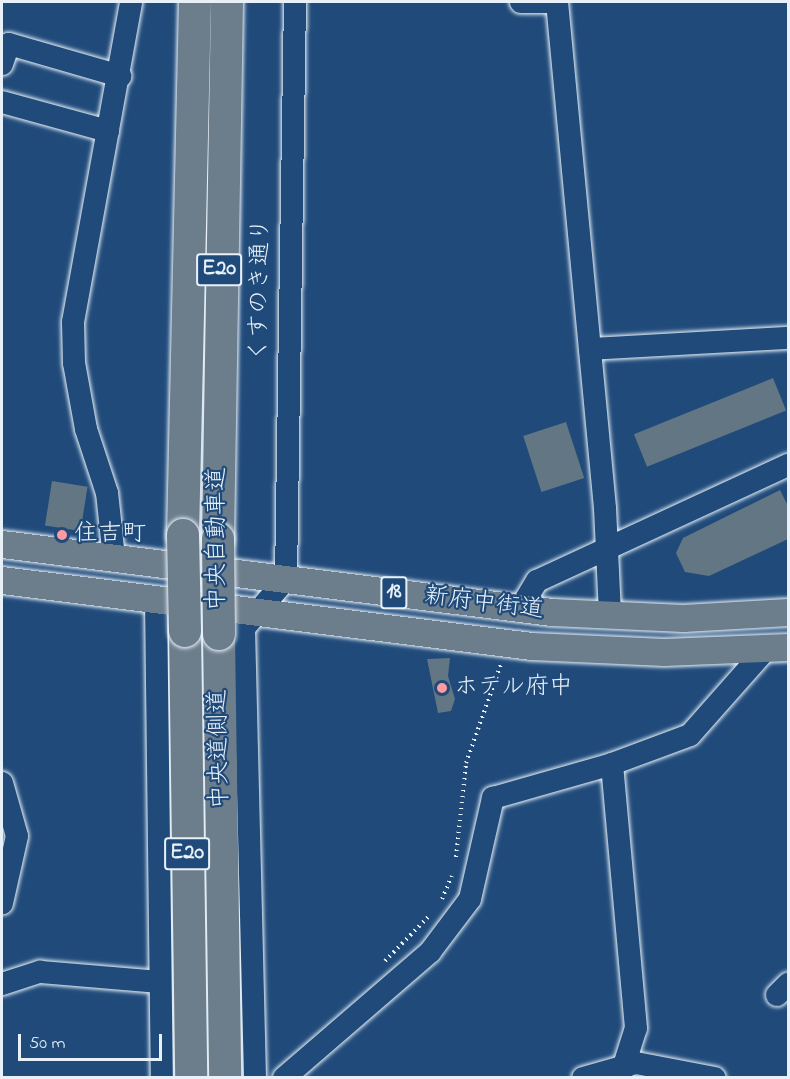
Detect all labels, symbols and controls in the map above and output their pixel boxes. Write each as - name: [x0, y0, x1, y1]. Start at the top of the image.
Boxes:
- street label: くすのき通り: [245, 218, 277, 362]
- road number: E20: [195, 251, 243, 289]
- street label: 中央自動車道: [204, 467, 232, 611]
- place label: 住吉町: [74, 521, 146, 549]
- marker: 住吉町: [55, 528, 69, 542]
- road number: 18: [379, 574, 409, 612]
- street label: 新府中街道: [423, 582, 545, 626]
- place label: ホテル府中: [454, 674, 574, 702]
- marker: ホテル府中: [435, 681, 449, 695]
- street label: 中央道側道: [205, 689, 235, 809]
- road number: E20: [163, 835, 211, 873]
- scale bar: [21, 1022, 165, 1060]
- text: 50 m: [29, 1031, 66, 1057]

